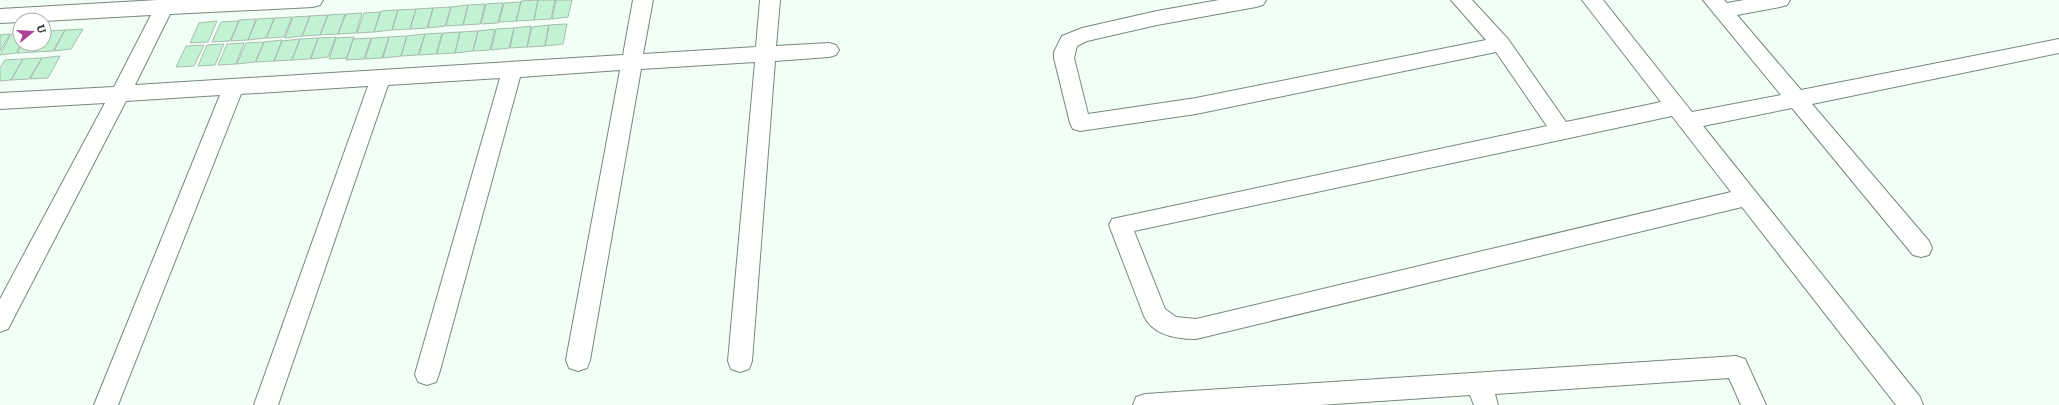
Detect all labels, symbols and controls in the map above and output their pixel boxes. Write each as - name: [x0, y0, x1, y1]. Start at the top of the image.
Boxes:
- north arrow: [12, 12, 52, 52]
- text: U: [34, 22, 52, 36]

